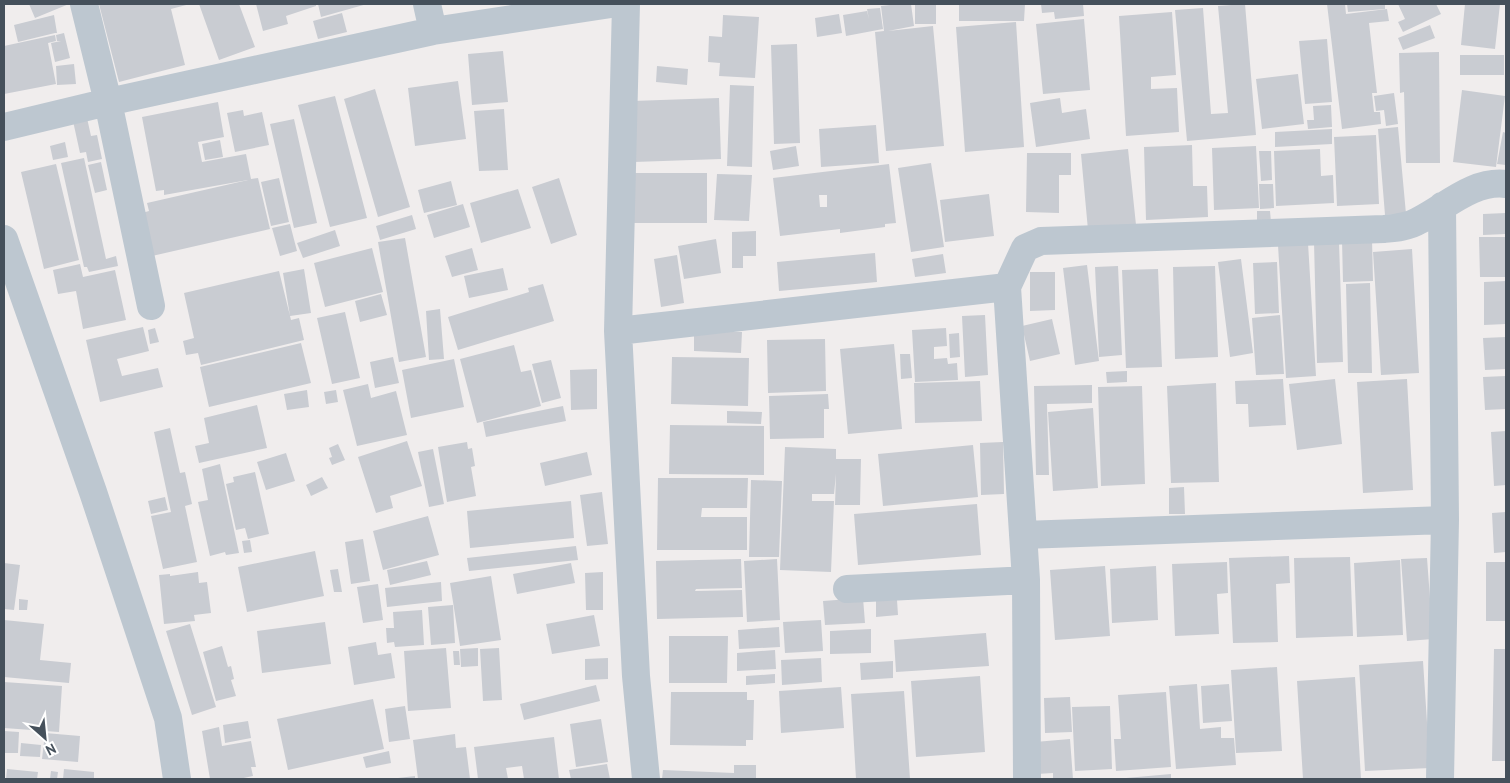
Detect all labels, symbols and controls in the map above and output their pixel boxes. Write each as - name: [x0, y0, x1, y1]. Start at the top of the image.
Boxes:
- north arrow: [20, 713, 70, 763]
- text: N: [43, 739, 59, 760]

